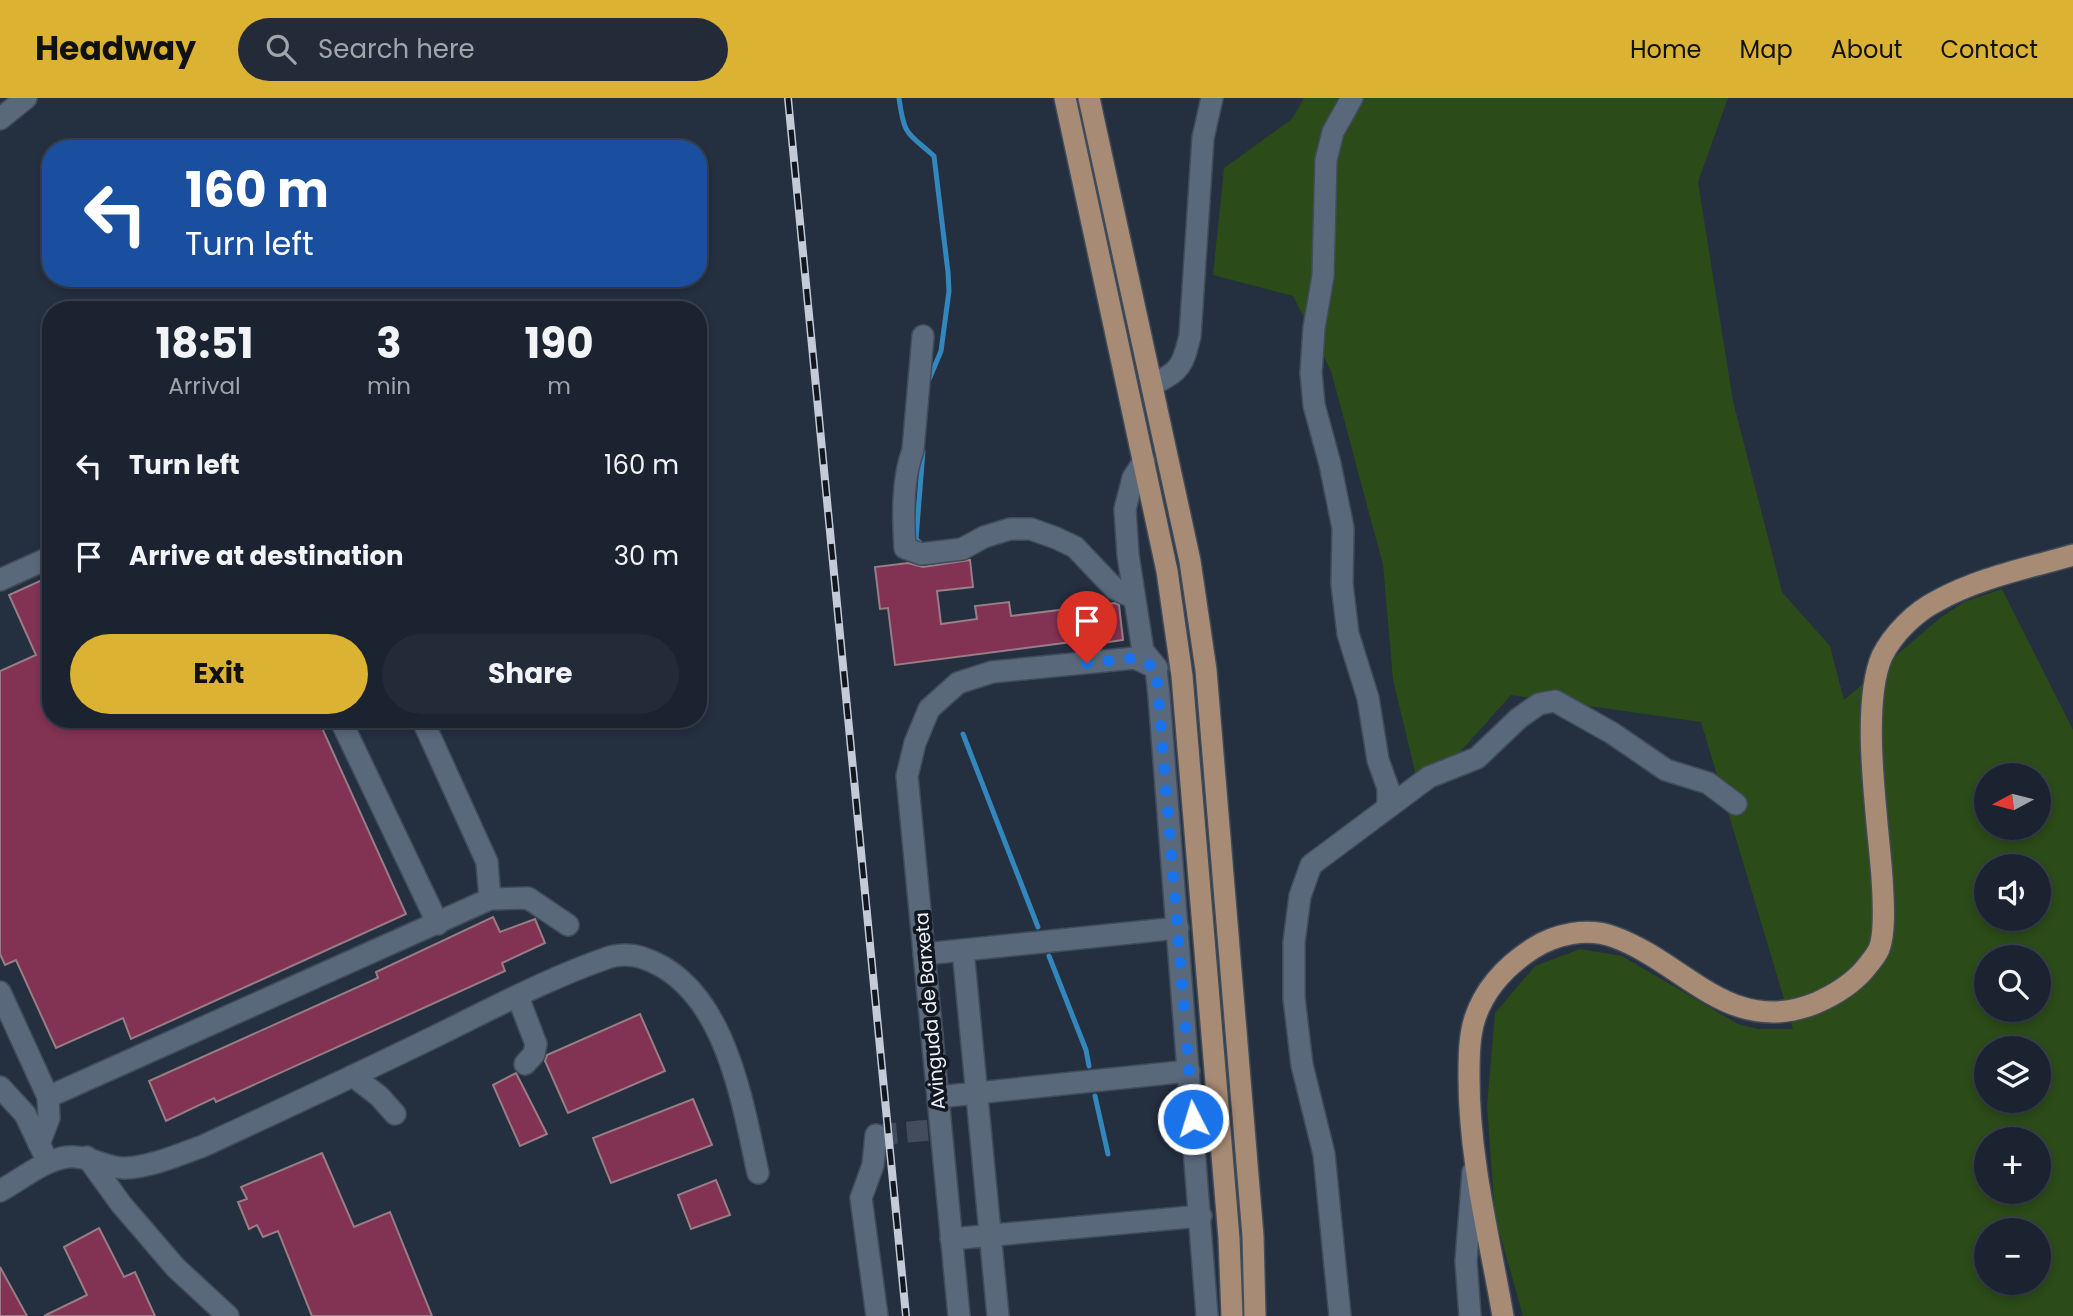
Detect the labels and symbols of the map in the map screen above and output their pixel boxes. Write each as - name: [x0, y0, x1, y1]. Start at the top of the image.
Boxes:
- pin: [1057, 591, 1117, 663]
- north arrow: [1974, 763, 2051, 840]
- street label: Avinguda de Barxeta: [908, 911, 952, 1111]
- position arrow: [1156, 1082, 1230, 1156]

